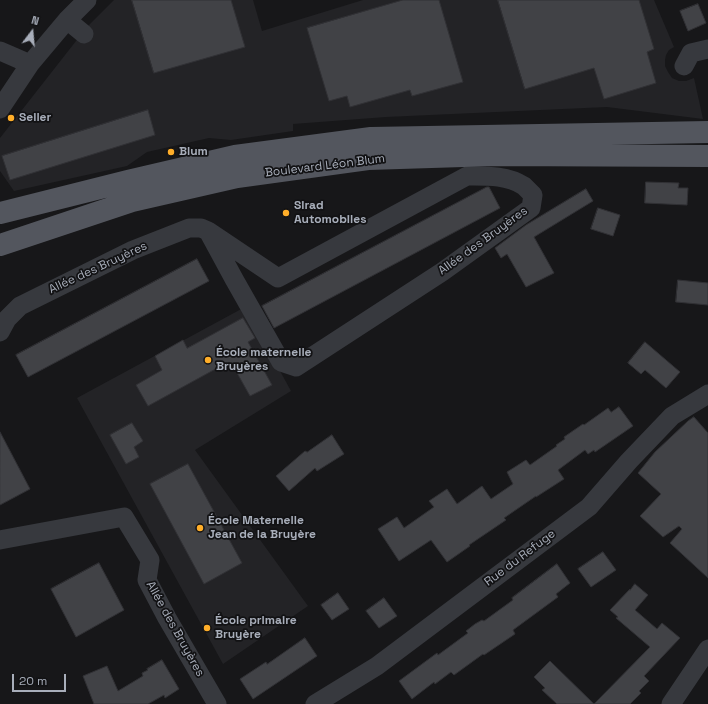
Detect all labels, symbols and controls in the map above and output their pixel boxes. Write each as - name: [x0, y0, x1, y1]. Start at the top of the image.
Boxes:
- north arrow: [12, 12, 52, 52]
- text: N: [30, 13, 41, 28]
- place label: Seiler: [19, 111, 51, 125]
- marker: Seiler: [6, 113, 16, 123]
- place label: Blum: [179, 145, 208, 159]
- marker: Blum: [166, 147, 176, 157]
- street label: Boulevard Léon Blum: [264, 151, 386, 181]
- place label: Sirad Automobiles: [294, 199, 366, 227]
- street label: Allée des Bruyères: [436, 204, 530, 278]
- marker: Sirad Automobiles: [281, 208, 291, 218]
- street label: Allée des Bruyères: [46, 239, 150, 297]
- place label: École maternelle Bruyères: [216, 346, 311, 374]
- marker: École maternelle Bruyères: [203, 355, 213, 365]
- place label: École Maternelle Jean de la Bruyère: [208, 514, 316, 542]
- marker: École Maternelle Jean de la Bruyère: [195, 523, 205, 533]
- street label: Rue du Refuge: [482, 527, 558, 589]
- street label: Allée des Bruyères: [143, 579, 207, 679]
- place label: École primaire Bruyère: [215, 614, 297, 642]
- marker: École primaire Bruyère: [202, 623, 212, 633]
- scale bar: [14, 666, 68, 692]
- text: 20 m: [19, 673, 47, 689]

